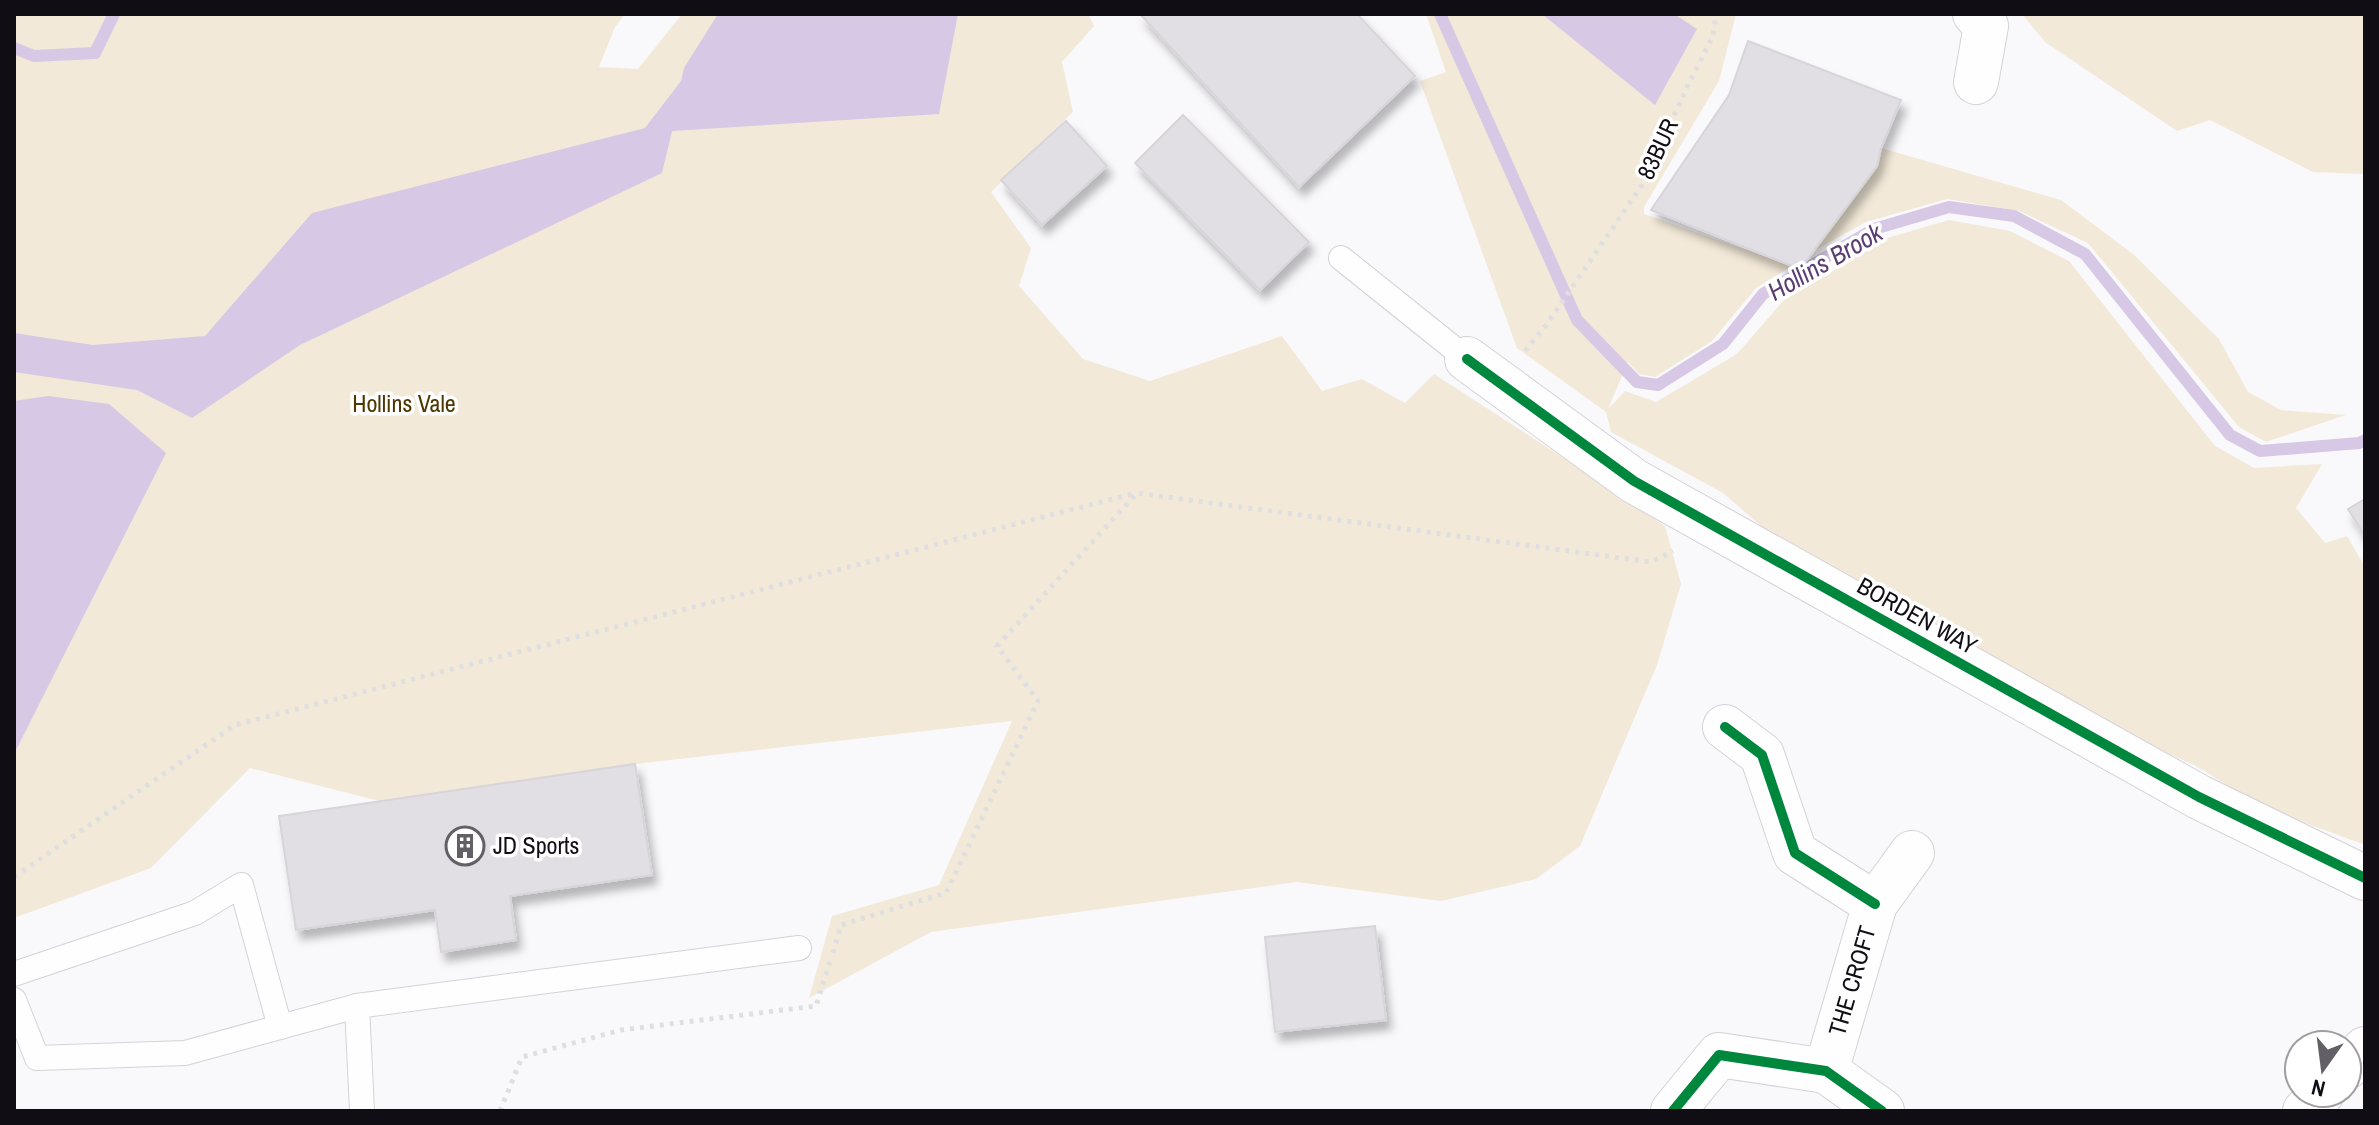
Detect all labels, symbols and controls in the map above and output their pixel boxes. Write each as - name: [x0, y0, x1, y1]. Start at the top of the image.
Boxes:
- street label: 83BUR: [1629, 113, 1685, 184]
- water label: Hollins Brook: [1761, 214, 1890, 308]
- park label: Hollins Vale: [352, 387, 456, 419]
- street label: BORDEN WAY: [1852, 569, 1983, 661]
- building icon: JD Sports: [444, 825, 486, 867]
- place label: JD Sports: [493, 829, 579, 861]
- street label: THE CROFT: [1820, 922, 1883, 1039]
- north arrow: [2283, 1029, 2363, 1109]
- text: N: [2308, 1072, 2328, 1105]

